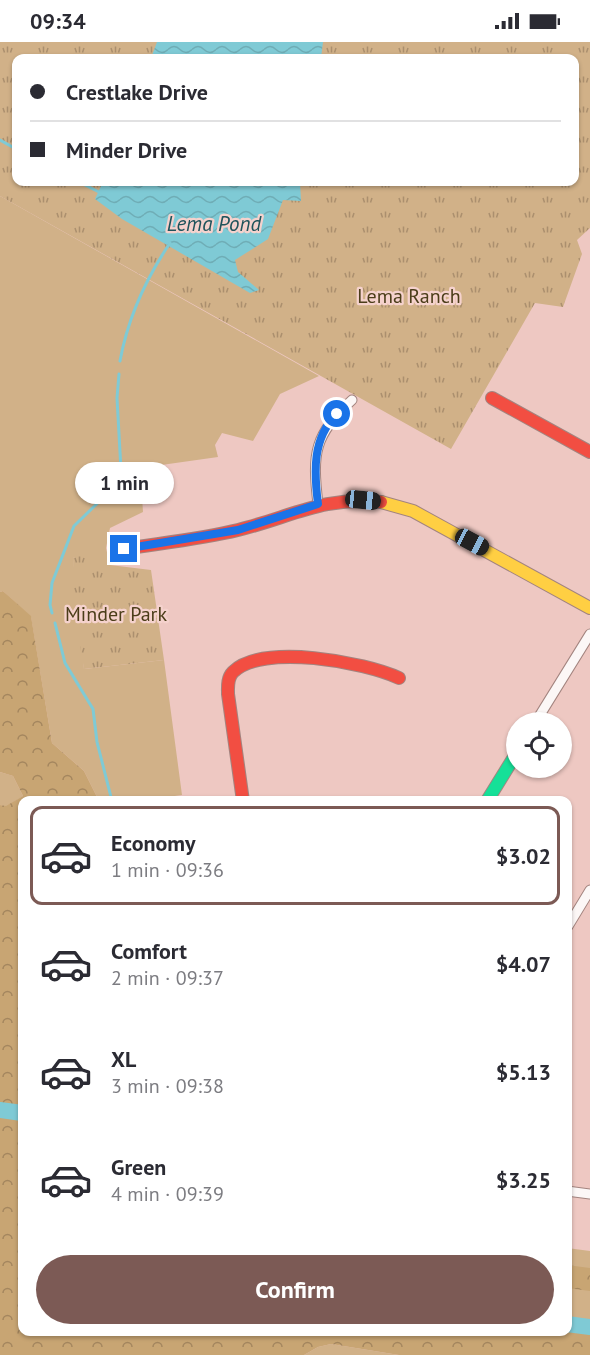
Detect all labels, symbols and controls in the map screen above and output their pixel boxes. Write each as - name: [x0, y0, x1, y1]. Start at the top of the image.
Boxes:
- text: 09:34: [30, 7, 86, 35]
- text: Crestlake Drive: [66, 78, 208, 106]
- text: Minder Drive: [66, 136, 187, 164]
- water label: Lema Pond: [167, 210, 263, 237]
- park label: Lema Ranch: [357, 283, 461, 309]
- route start: [323, 400, 350, 427]
- callout: 1 min: [74, 462, 174, 504]
- text: 1 min: [100, 470, 149, 496]
- car: [344, 489, 382, 511]
- car: [452, 526, 492, 558]
- route end: [110, 535, 137, 562]
- park label: Minder Park: [65, 601, 167, 627]
- map controls: [506, 712, 572, 778]
- button: locate: [506, 712, 572, 778]
- icon: car: [39, 829, 93, 883]
- text: Economy: [111, 829, 195, 857]
- text: $3.02: [496, 842, 551, 870]
- text: 1 min · 09:36: [111, 857, 224, 883]
- icon: car: [39, 937, 93, 991]
- text: Comfort: [111, 937, 187, 965]
- text: $4.07: [496, 950, 551, 978]
- text: 2 min · 09:37: [111, 965, 224, 991]
- icon: car: [39, 1045, 93, 1099]
- text: XL: [111, 1045, 136, 1073]
- text: $5.13: [496, 1058, 551, 1086]
- text: 3 min · 09:38: [111, 1073, 224, 1099]
- icon: car: [39, 1153, 93, 1207]
- text: Green: [111, 1153, 166, 1181]
- text: $3.25: [496, 1166, 551, 1194]
- text: 4 min · 09:39: [111, 1181, 224, 1207]
- button: Confirm: [36, 1255, 554, 1324]

